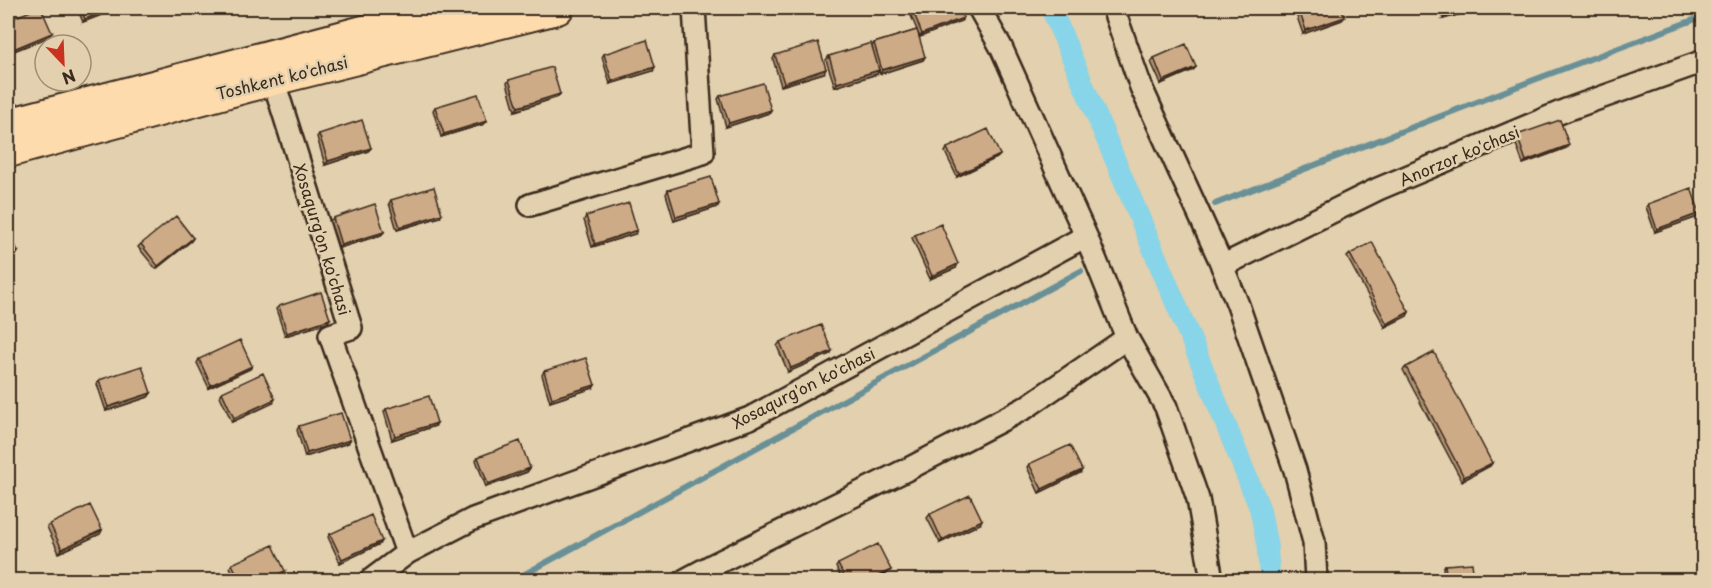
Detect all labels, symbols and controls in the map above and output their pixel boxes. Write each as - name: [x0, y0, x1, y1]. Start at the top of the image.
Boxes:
- north arrow: [33, 33, 93, 93]
- street label: Toshkent ko'chasi: [214, 49, 350, 105]
- text: N: [59, 64, 80, 91]
- street label: Anorzor ko'chasi: [1395, 119, 1523, 191]
- street label: Xosaqurg'on ko'chasi: [288, 160, 358, 318]
- street label: Xosaqurg'on ko'chasi: [727, 340, 879, 434]

